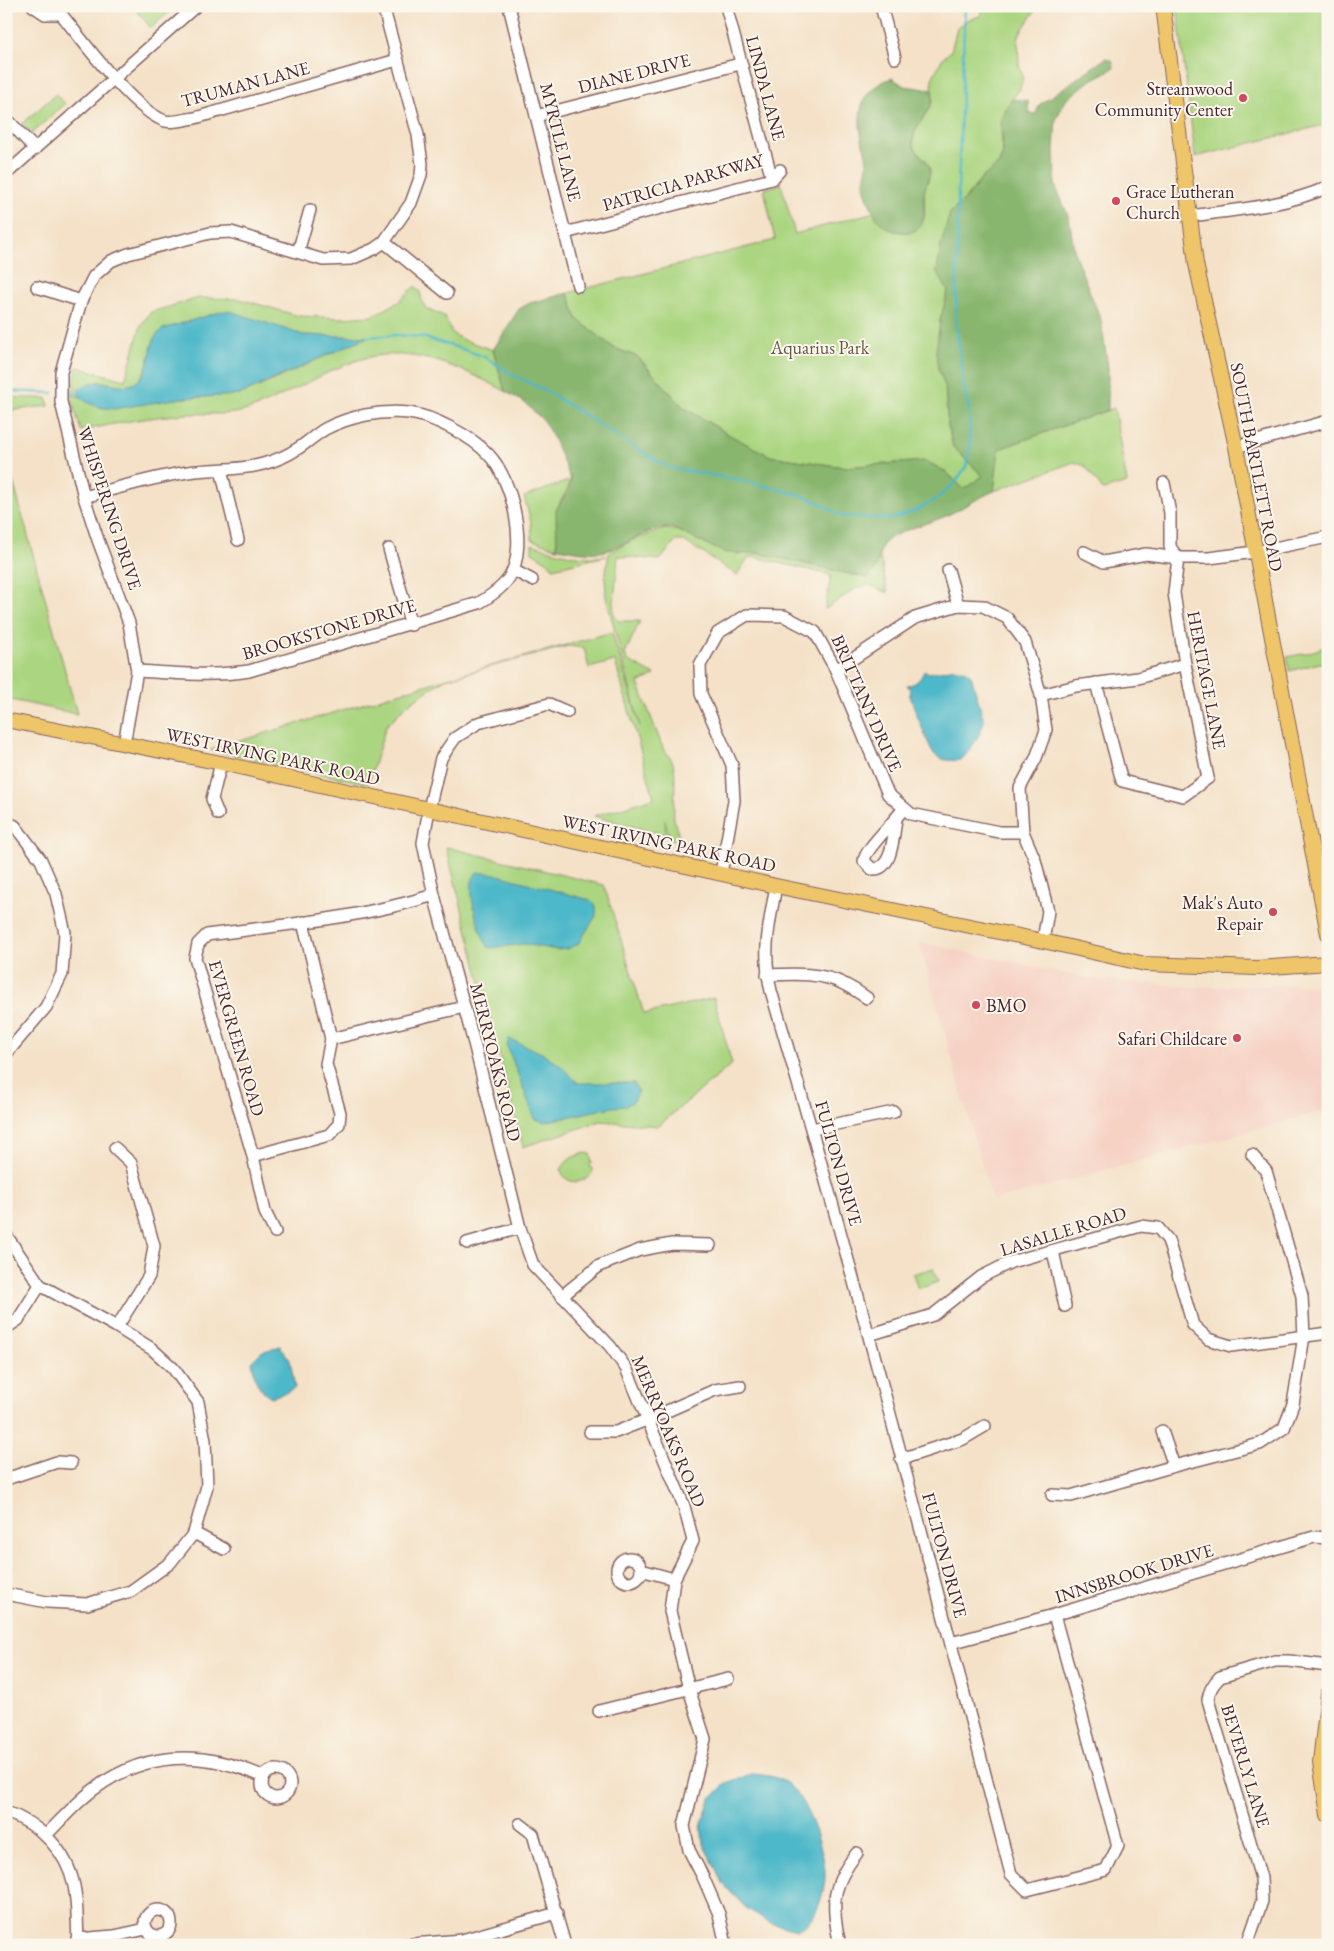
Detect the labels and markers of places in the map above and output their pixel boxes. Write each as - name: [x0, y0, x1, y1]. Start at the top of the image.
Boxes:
- place label: Streamwood Community Center: [1095, 77, 1234, 121]
- marker: Streamwood Community Center: [1237, 92, 1249, 104]
- place label: Grace Lutheran Church: [1126, 180, 1235, 224]
- marker: Grace Lutheran Church: [1110, 195, 1122, 207]
- place label: Mak's Auto Repair: [1182, 891, 1263, 935]
- marker: Mak's Auto Repair: [1267, 906, 1279, 918]
- place label: BMO: [986, 994, 1027, 1017]
- marker: BMO: [970, 999, 982, 1011]
- place label: Safari Childcare: [1118, 1027, 1227, 1050]
- marker: Safari Childcare: [1231, 1032, 1243, 1044]

